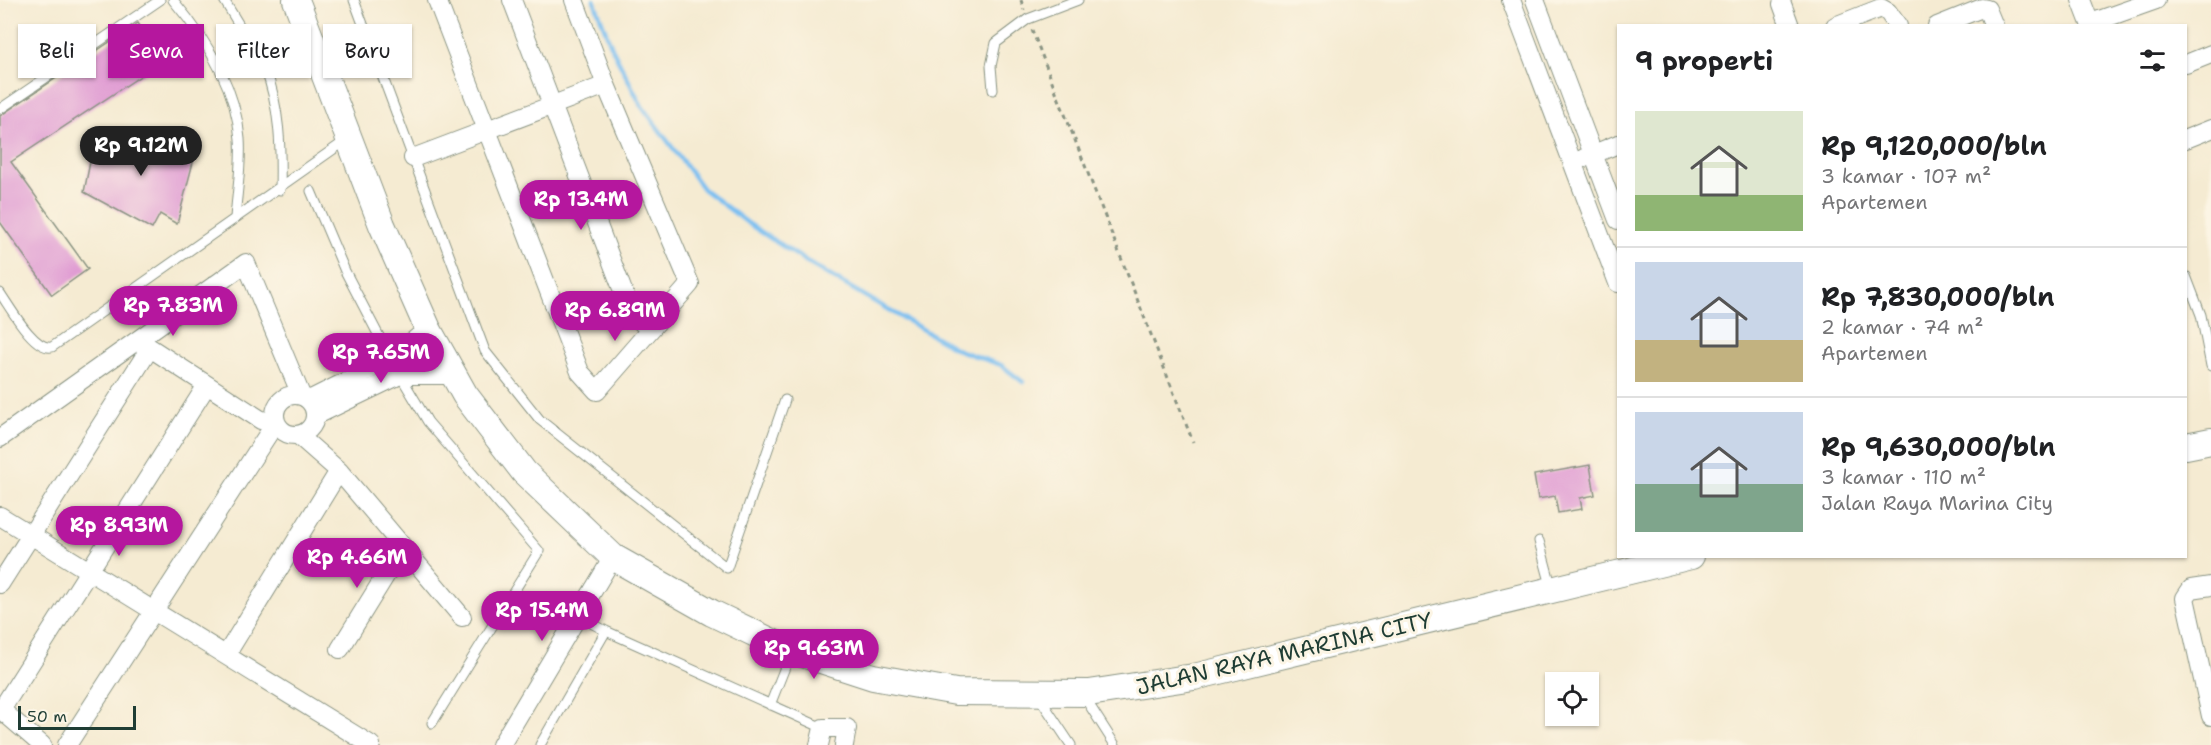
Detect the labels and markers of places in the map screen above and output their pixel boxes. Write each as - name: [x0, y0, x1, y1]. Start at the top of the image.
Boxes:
- pin: Rp 9.12M: [79, 126, 203, 177]
- pin: Rp 13.4M: [519, 180, 643, 231]
- pin: Rp 7.83M: [111, 286, 235, 337]
- pin: Rp 6.89M: [553, 291, 677, 342]
- pin: Rp 7.65M: [319, 333, 443, 384]
- pin: Rp 8.93M: [57, 506, 181, 557]
- pin: Rp 4.66M: [295, 538, 419, 589]
- pin: Rp 15.4M: [480, 591, 604, 642]
- pin: Rp 9.63M: [752, 629, 876, 680]

